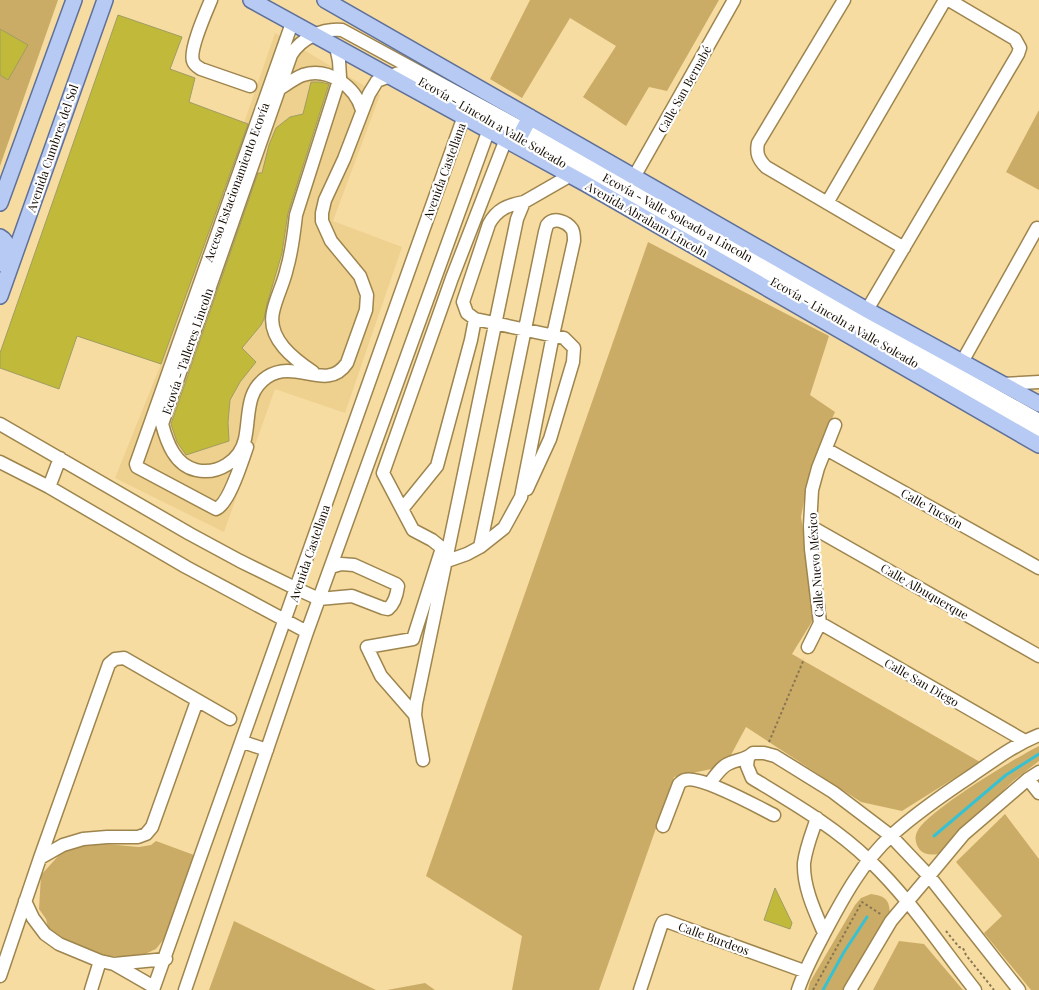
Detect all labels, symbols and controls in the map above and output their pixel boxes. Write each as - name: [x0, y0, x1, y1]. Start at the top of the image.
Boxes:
- street label: Calle San Bernabé: [653, 42, 715, 136]
- street label: Ecovía - Lincoln a Valle Soleado: [416, 73, 571, 171]
- street label: Avenida Cumbres del Sol: [22, 82, 82, 215]
- street label: Acceso Estacionamiento Ecovía: [199, 100, 272, 265]
- street label: Avenida Castellana: [419, 120, 469, 222]
- street label: Ecovía - Valle Soleado a Lincoln: [600, 169, 756, 265]
- street label: Avenida Abraham Lincoln: [582, 177, 711, 261]
- street label: Ecovía - Lincoln a Valle Soleado: [768, 273, 923, 371]
- street label: Ecovía - Talleres Lincoln: [158, 286, 216, 416]
- street label: Calle Tucsón: [898, 484, 966, 532]
- street label: Avenida Castellana: [285, 502, 333, 605]
- street label: Calle Nuevo México: [803, 512, 827, 618]
- street label: Calle Albuquerque: [878, 559, 972, 623]
- street label: Calle San Diego: [882, 654, 963, 710]
- street label: Calle Burdeos: [676, 918, 752, 958]

